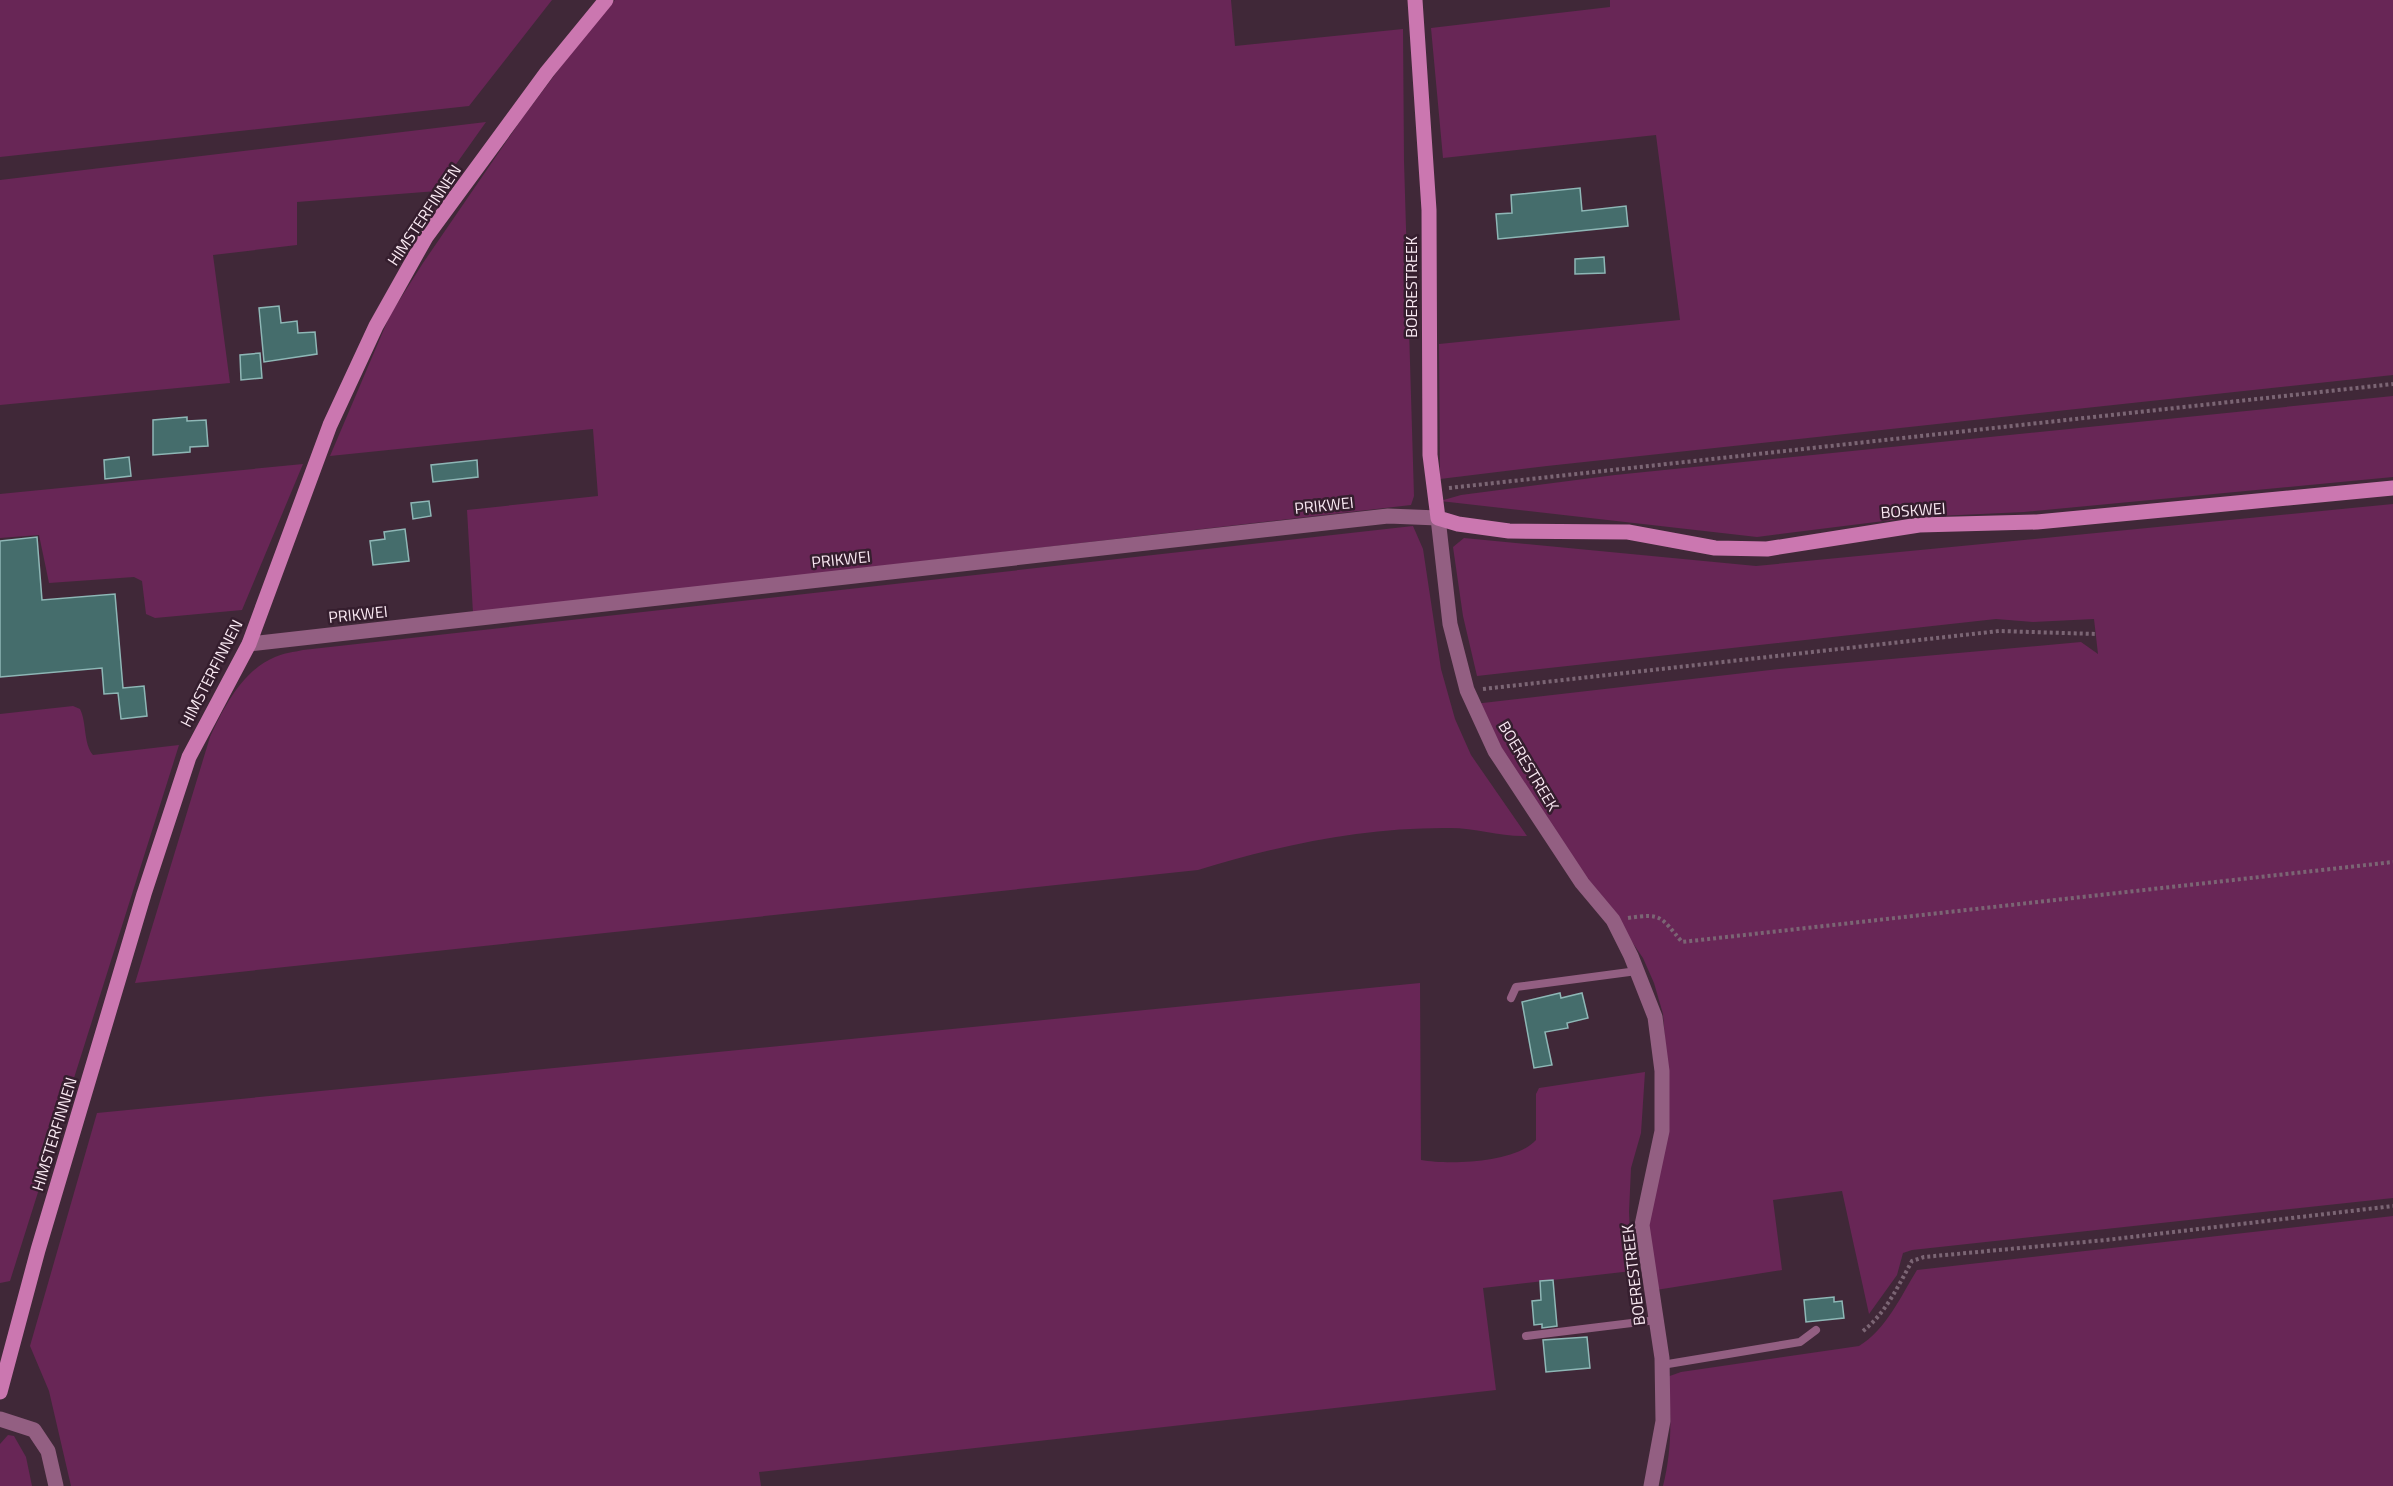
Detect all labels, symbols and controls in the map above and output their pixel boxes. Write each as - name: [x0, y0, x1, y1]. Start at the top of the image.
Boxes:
- street label: HIMSTERFINNEN: [381, 160, 467, 270]
- street label: BOERESTREEK: [1399, 236, 1423, 338]
- street label: PRIKWEI: [1293, 490, 1355, 520]
- street label: BOSKWEI: [1880, 496, 1946, 524]
- street label: PRIKWEI: [810, 544, 872, 574]
- street label: PRIKWEI: [327, 599, 389, 629]
- street label: HIMSTERFINNEN: [174, 615, 248, 731]
- street label: BOERESTREEK: [1493, 716, 1565, 816]
- street label: HIMSTERFINNEN: [25, 1074, 83, 1194]
- street label: BOERESTREEK: [1615, 1223, 1651, 1327]

